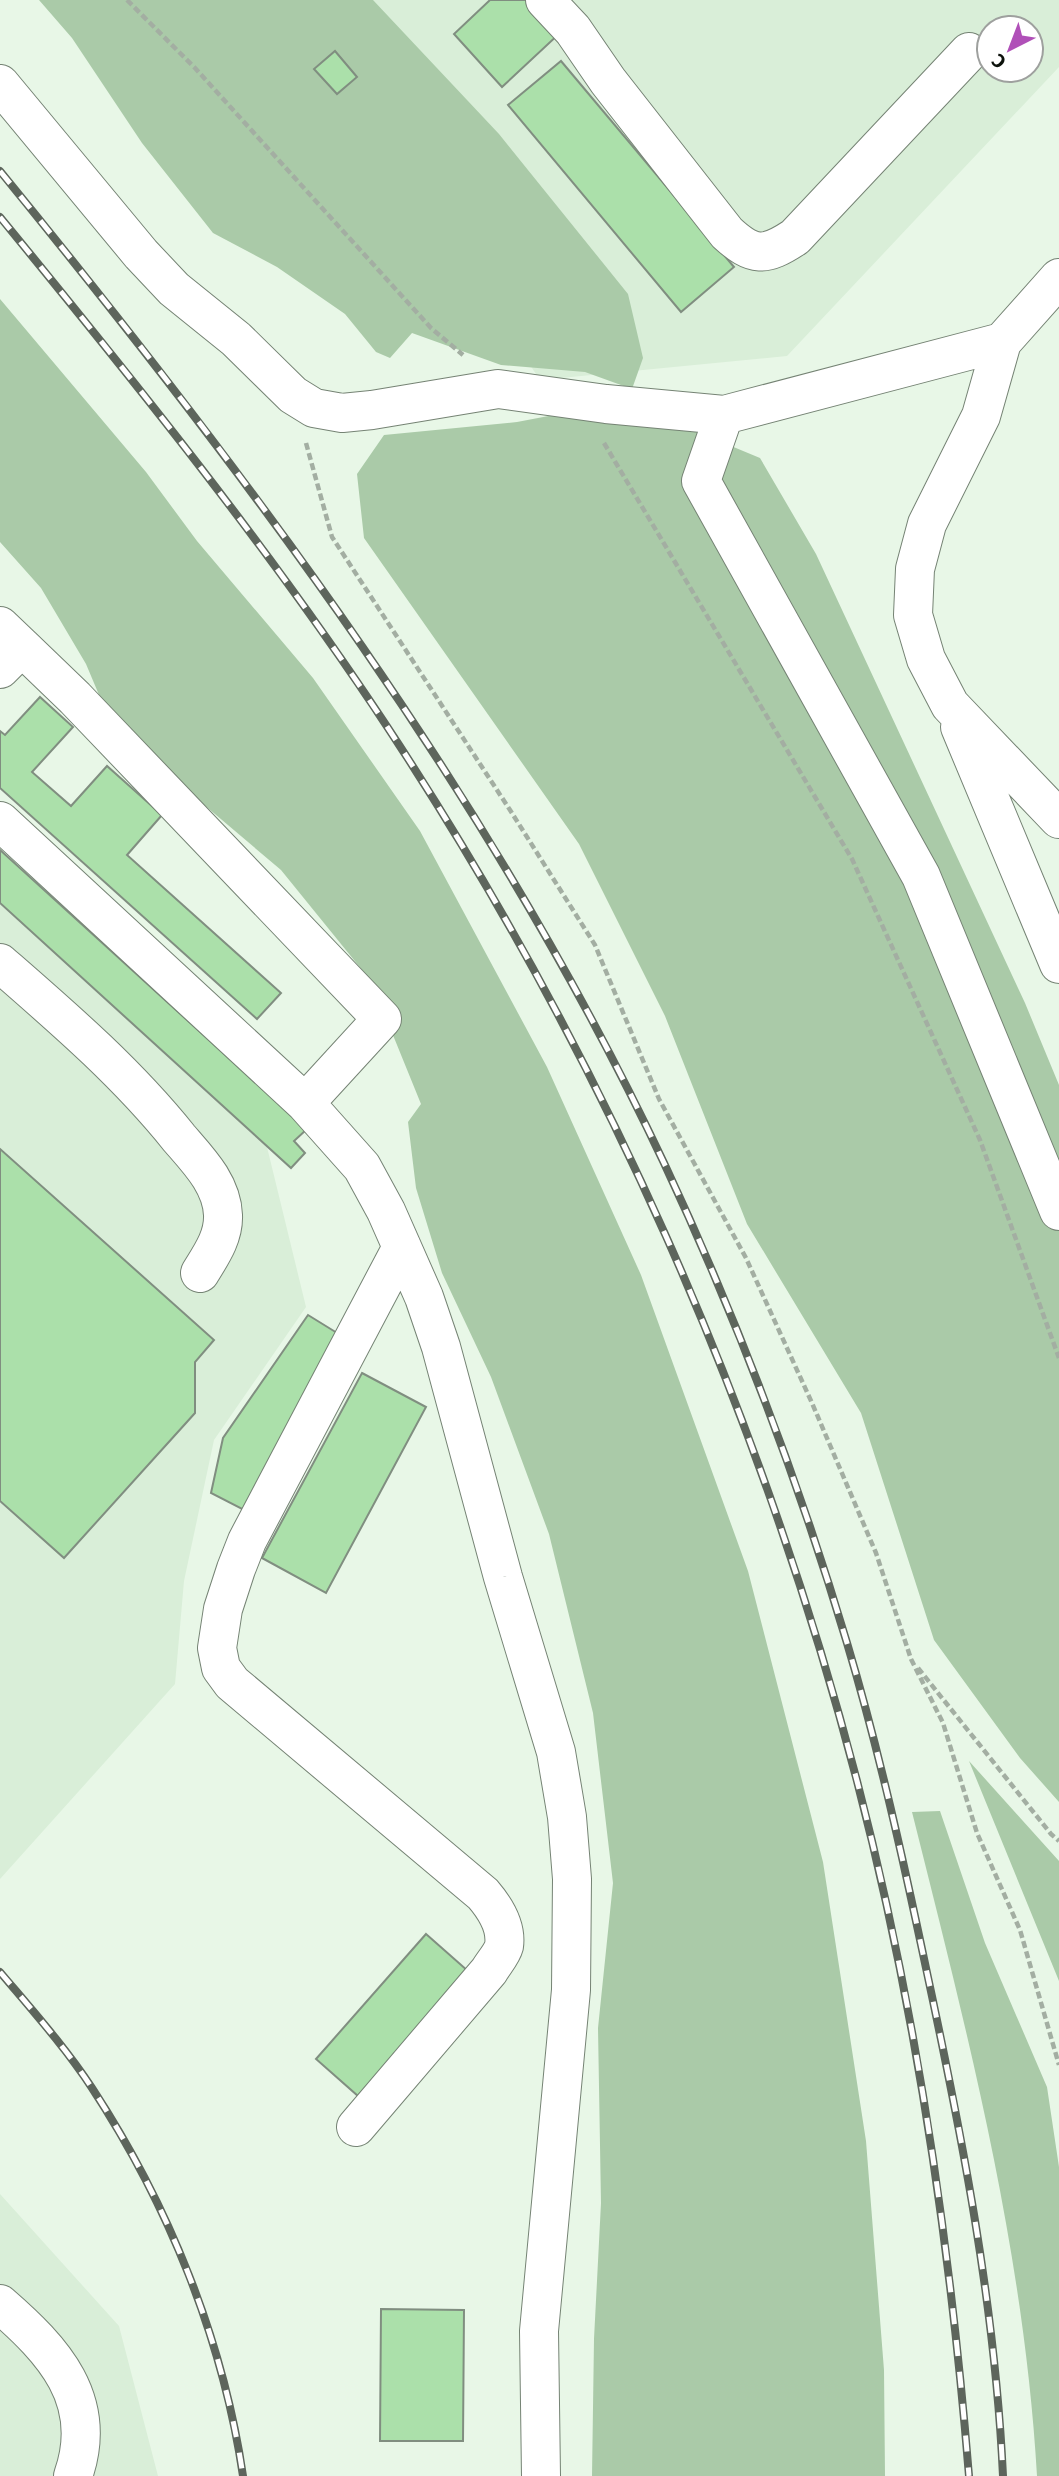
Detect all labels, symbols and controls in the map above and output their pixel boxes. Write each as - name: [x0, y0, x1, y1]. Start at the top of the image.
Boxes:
- north arrow: [975, 14, 1045, 84]
- text: С: [987, 49, 1011, 73]

